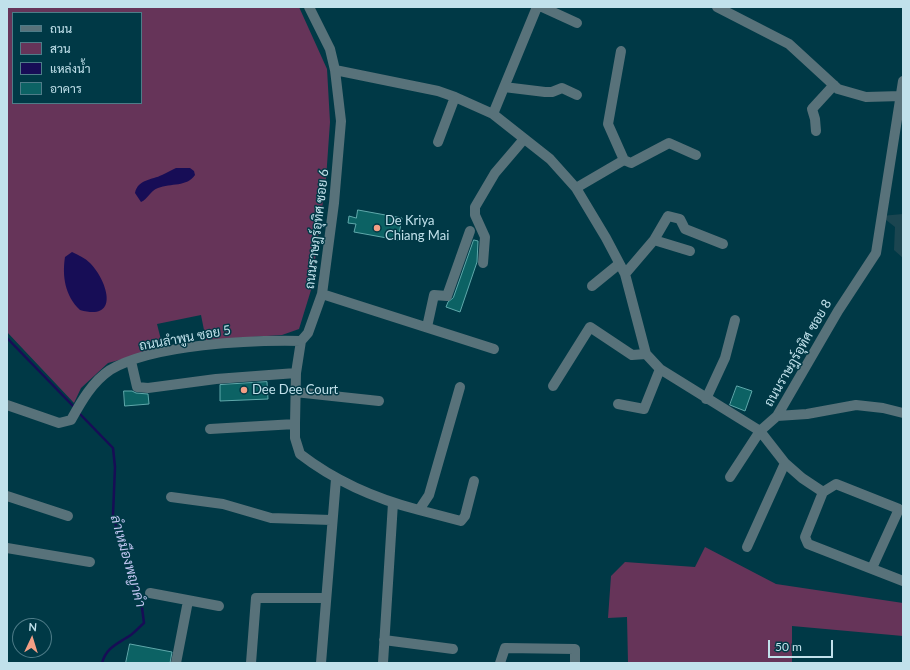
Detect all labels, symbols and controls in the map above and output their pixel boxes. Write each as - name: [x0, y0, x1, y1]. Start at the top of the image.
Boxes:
- legend: [12, 12, 142, 104]
- text: ถนน: [50, 21, 72, 36]
- text: สวน: [50, 41, 71, 56]
- text: แหล่งน้ำ: [50, 61, 90, 76]
- text: อาคาร: [50, 81, 82, 96]
- street label: ถนนราษฎร์อุทิศ ซอย 6: [302, 168, 332, 290]
- place label: De Kriya Chiang Mai: [385, 213, 449, 244]
- marker: De Kriya Chiang Mai: [372, 223, 382, 233]
- street label: ถนนราษฎร์อุทิศ ซอย 8: [761, 297, 835, 409]
- street label: ถนนลำพูน ซอย 5: [138, 322, 232, 354]
- place label: Dee Dee Court: [252, 382, 338, 398]
- marker: Dee Dee Court: [239, 385, 249, 395]
- water label: ลำเหมืองพญาคำ: [107, 513, 149, 609]
- north arrow: [12, 618, 52, 658]
- text: N: [28, 620, 37, 633]
- scale bar: [770, 632, 835, 658]
- text: 50 m: [775, 639, 802, 654]

